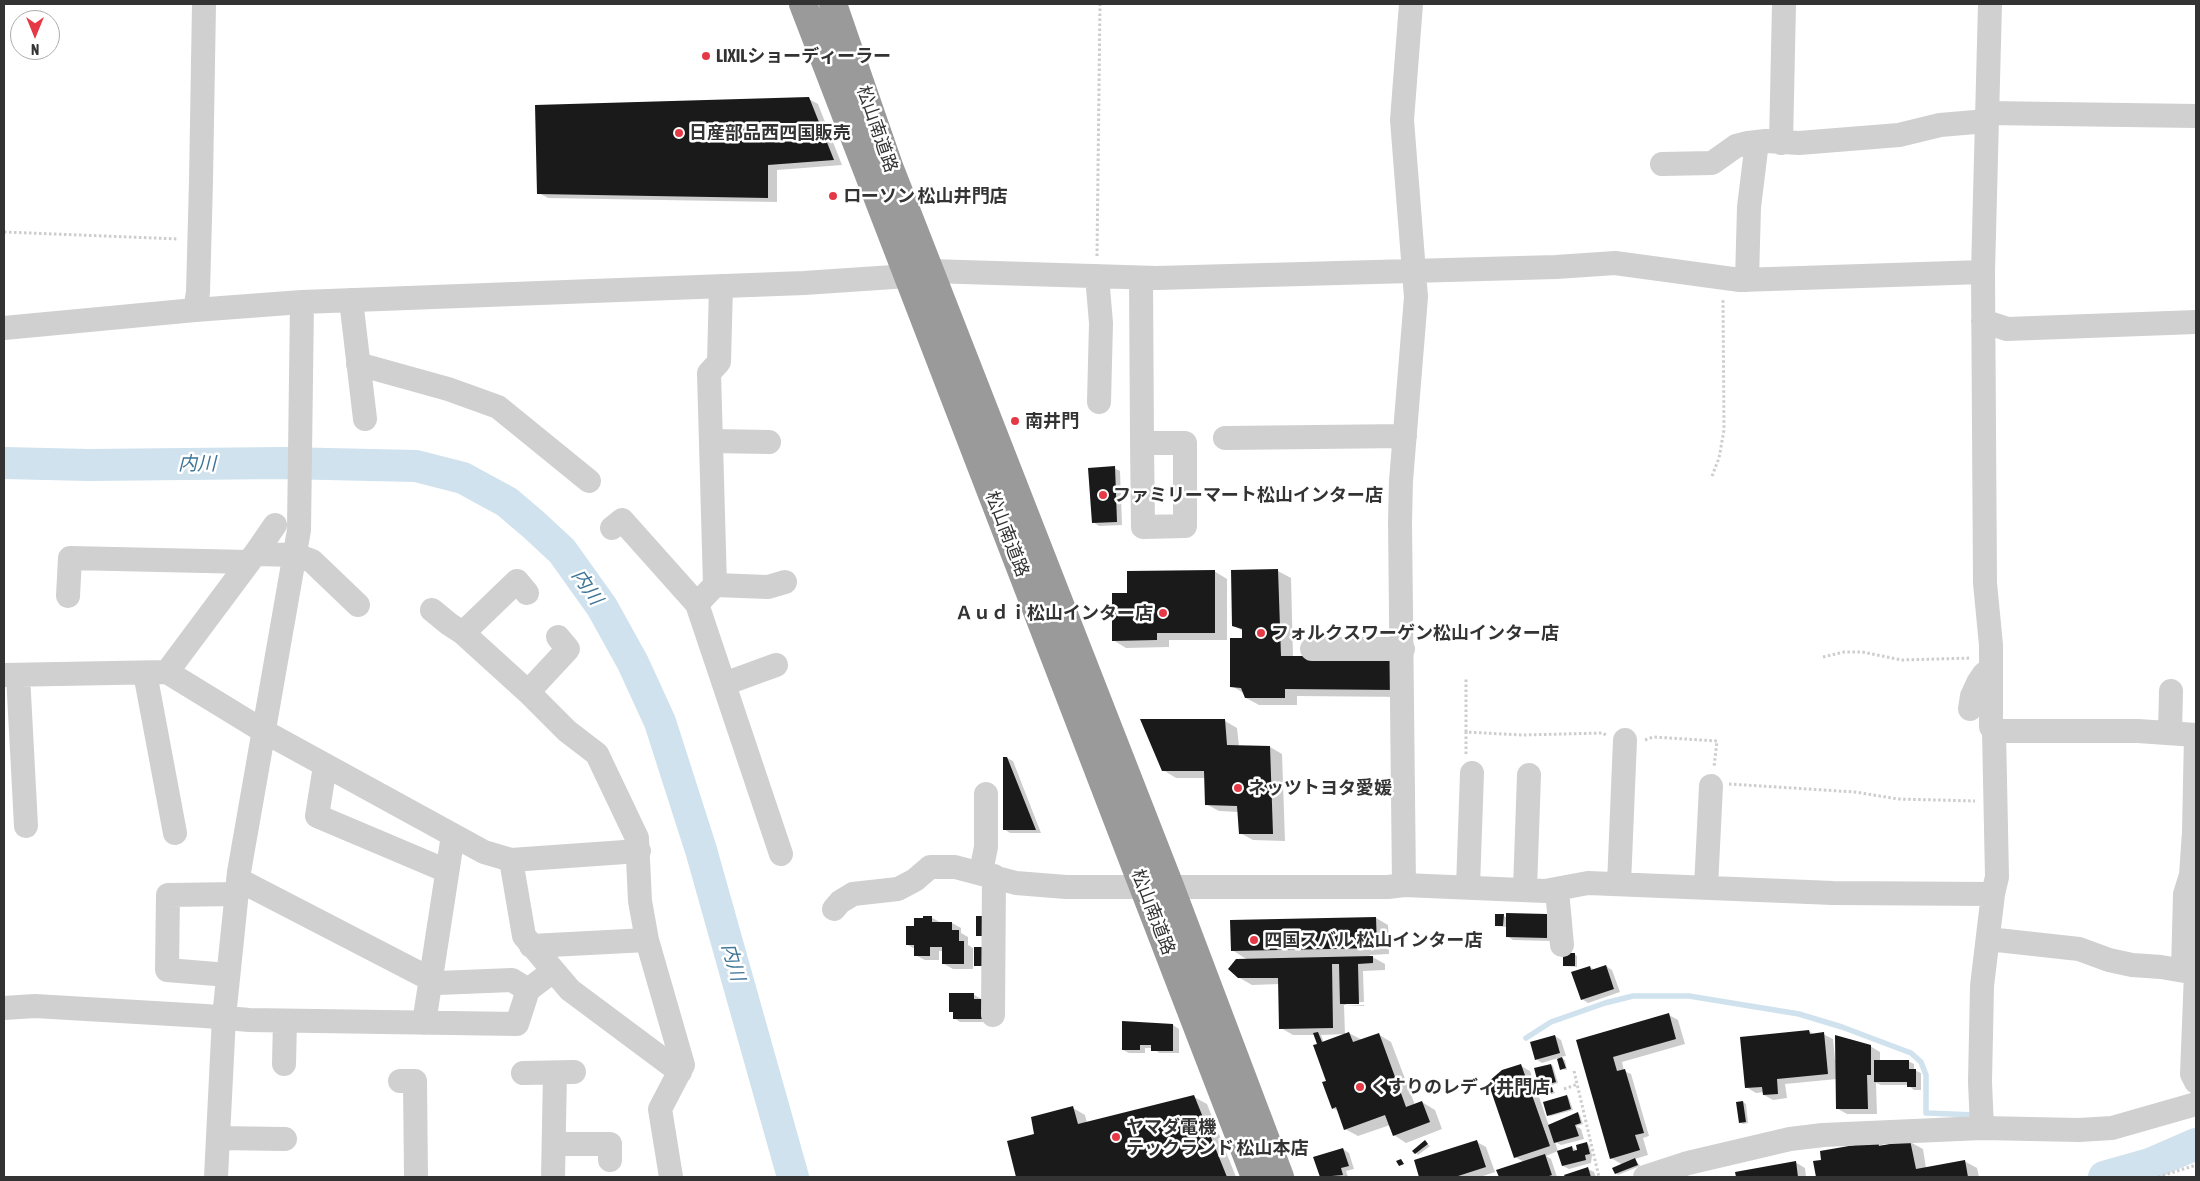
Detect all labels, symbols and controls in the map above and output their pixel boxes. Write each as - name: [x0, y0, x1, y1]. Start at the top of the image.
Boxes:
- north arrow: [10, 10, 60, 60]
- text: N: [31, 41, 39, 57]
- place label: LIXILショーディーラー: [716, 45, 891, 67]
- marker: LIXILショーディーラー: [700, 50, 712, 62]
- street label: 松山南道路: [852, 83, 902, 175]
- place label: 日産部品西四国販売: [689, 122, 851, 144]
- marker: 日産部品西四国販売: [673, 127, 685, 139]
- place label: ローソン 松山井門店: [843, 185, 1007, 207]
- marker: ローソン 松山井門店: [827, 190, 839, 202]
- place label: 南井門: [1025, 410, 1079, 432]
- marker: 南井門: [1009, 415, 1021, 427]
- water label: 内川: [178, 453, 216, 475]
- place label: ファミリーマート松山インター店: [1113, 484, 1383, 506]
- street label: 松山南道路: [981, 488, 1033, 580]
- marker: ファミリーマート松山インター店: [1097, 489, 1109, 501]
- water label: 内川: [567, 565, 607, 609]
- place label: Ａｕｄｉ松山インター店: [955, 602, 1153, 624]
- marker: Ａｕｄｉ松山インター店: [1157, 607, 1169, 619]
- place label: フォルクスワーゲン松山インター店: [1271, 622, 1559, 644]
- marker: フォルクスワーゲン松山インター店: [1255, 627, 1267, 639]
- place label: ネッツトヨタ愛媛: [1248, 777, 1392, 799]
- marker: ネッツトヨタ愛媛: [1232, 782, 1244, 794]
- street label: 松山南道路: [1127, 866, 1179, 958]
- place label: 四国スバル 松山インター店: [1264, 929, 1482, 951]
- marker: 四国スバル 松山インター店: [1248, 934, 1260, 946]
- water label: 内川: [717, 941, 749, 983]
- place label: くすりのレディ井門店: [1370, 1076, 1550, 1098]
- marker: くすりのレディ井門店: [1354, 1081, 1366, 1093]
- place label: ヤマダ電機 テックランド 松山本店: [1126, 1116, 1308, 1158]
- marker: ヤマダ電機 テックランド 松山本店: [1110, 1131, 1122, 1143]

